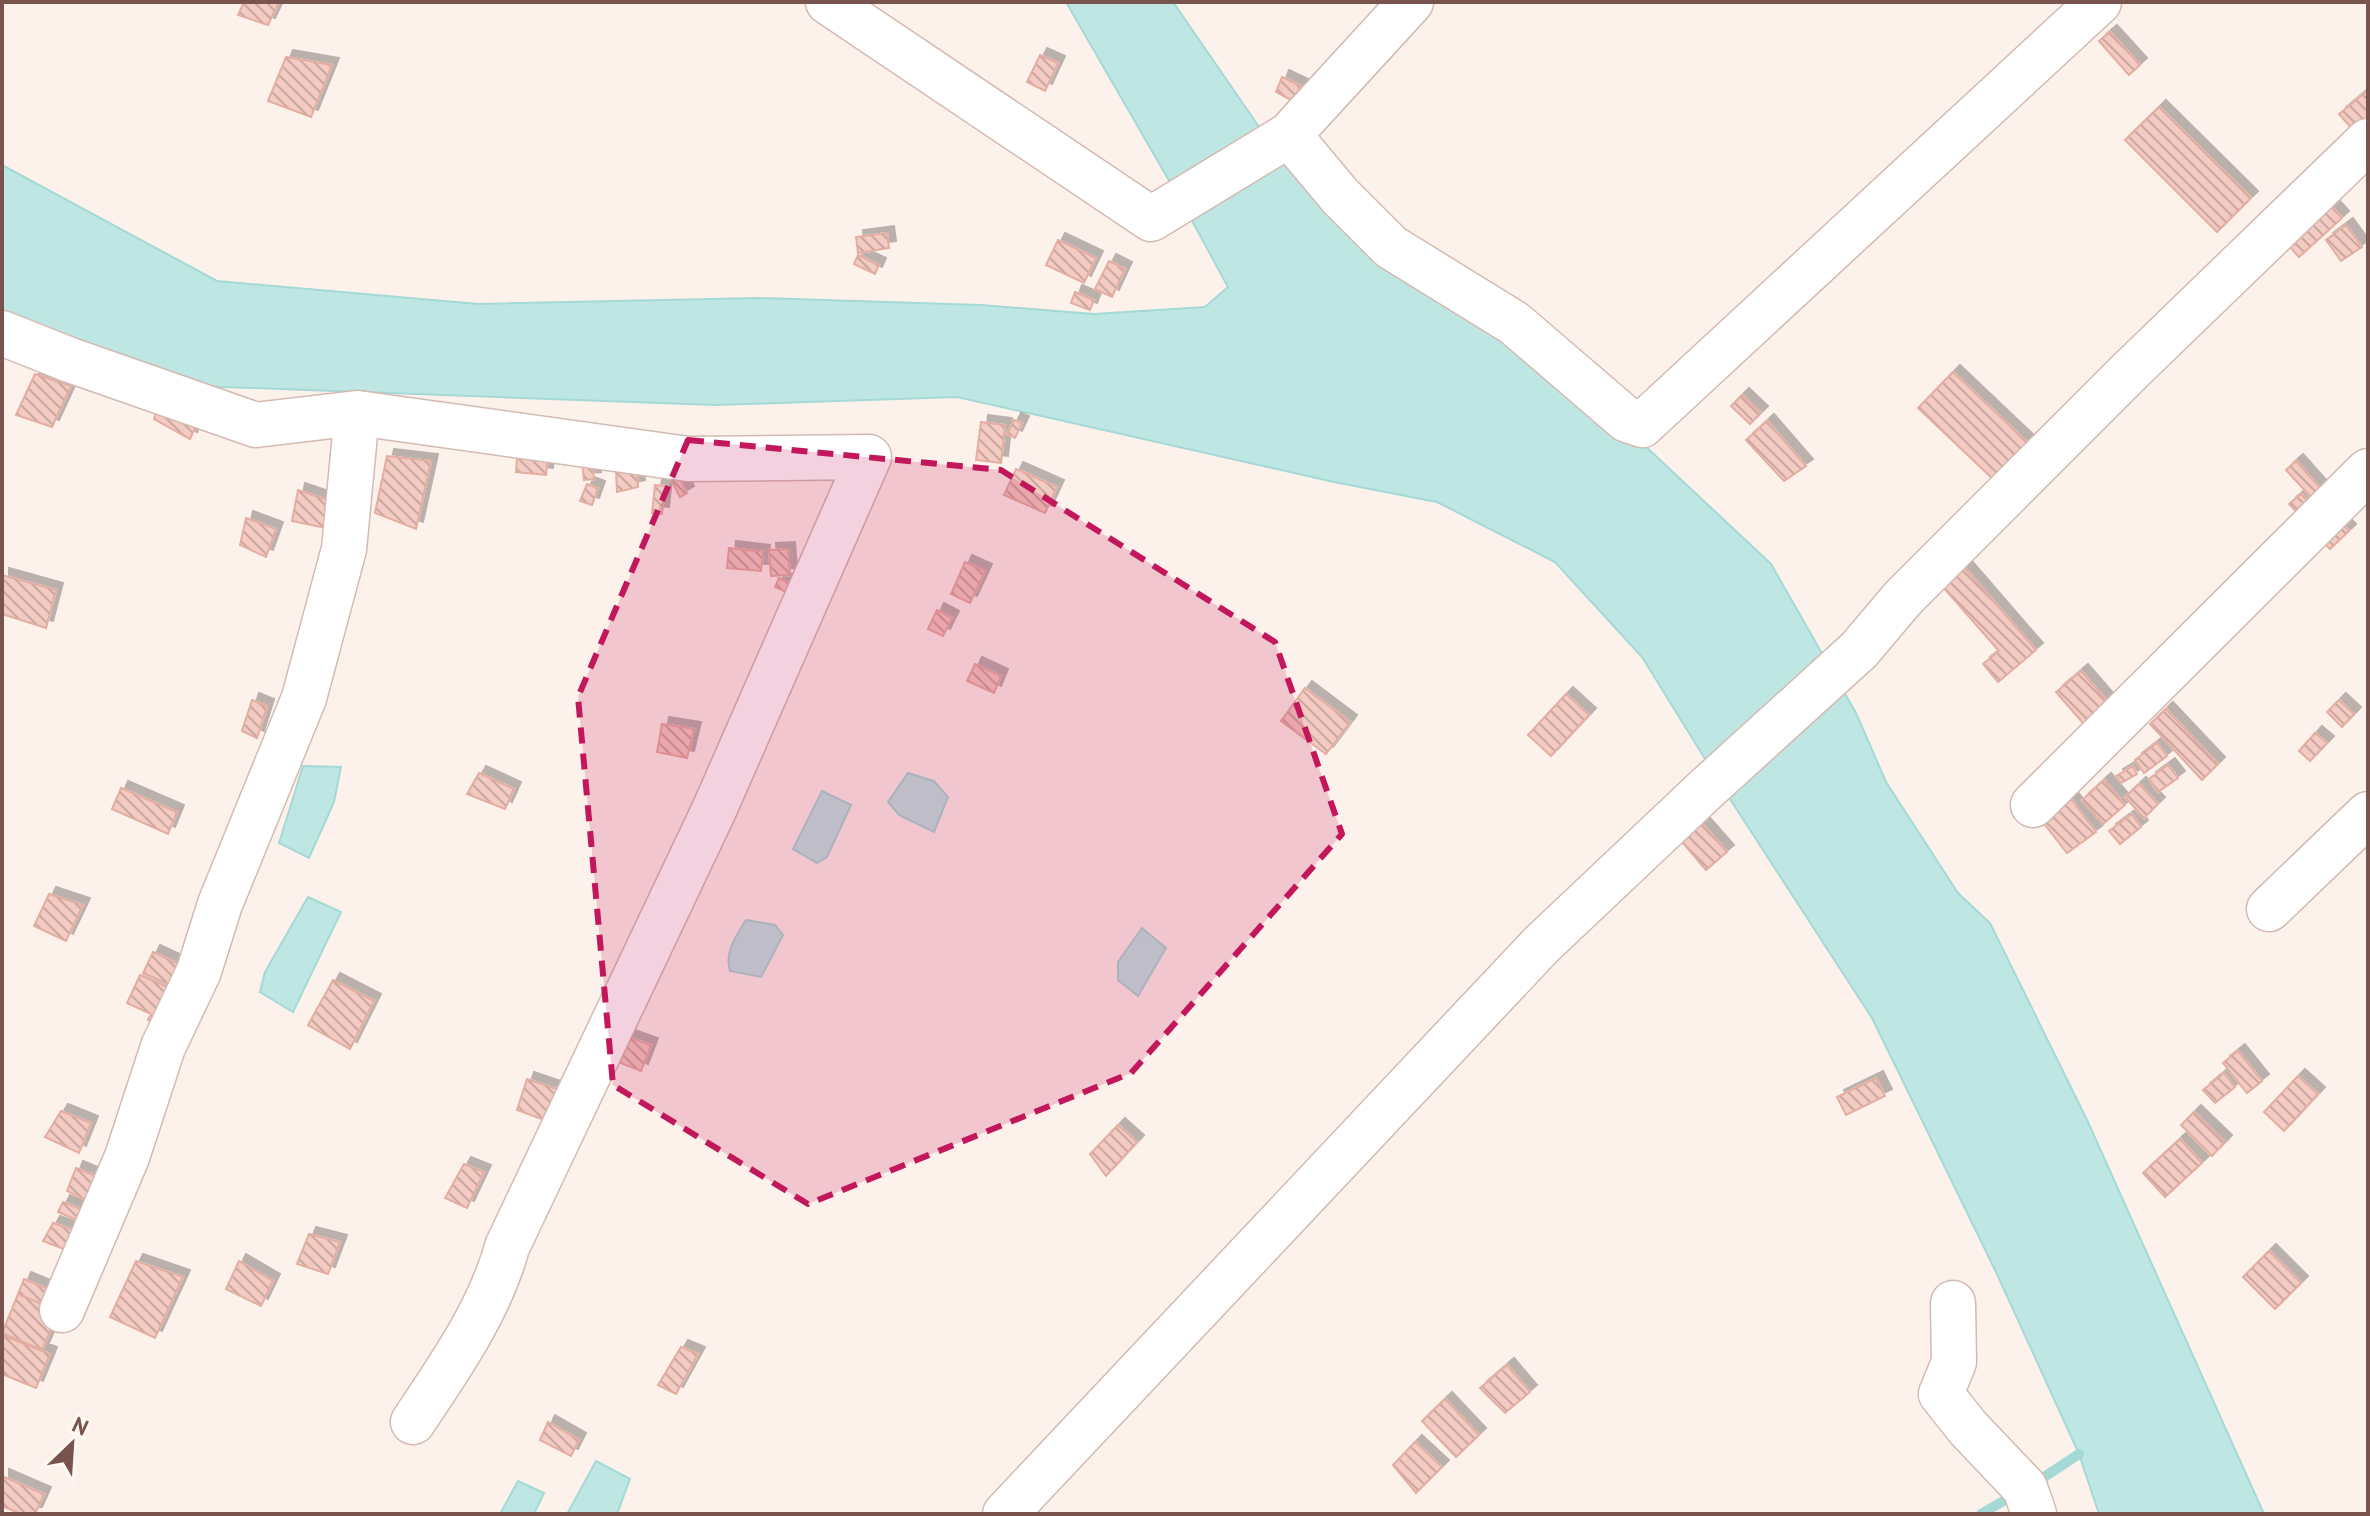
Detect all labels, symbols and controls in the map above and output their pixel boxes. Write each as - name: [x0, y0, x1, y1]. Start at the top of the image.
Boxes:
- north arrow: [32, 1404, 112, 1484]
- text: N: [68, 1410, 93, 1442]

